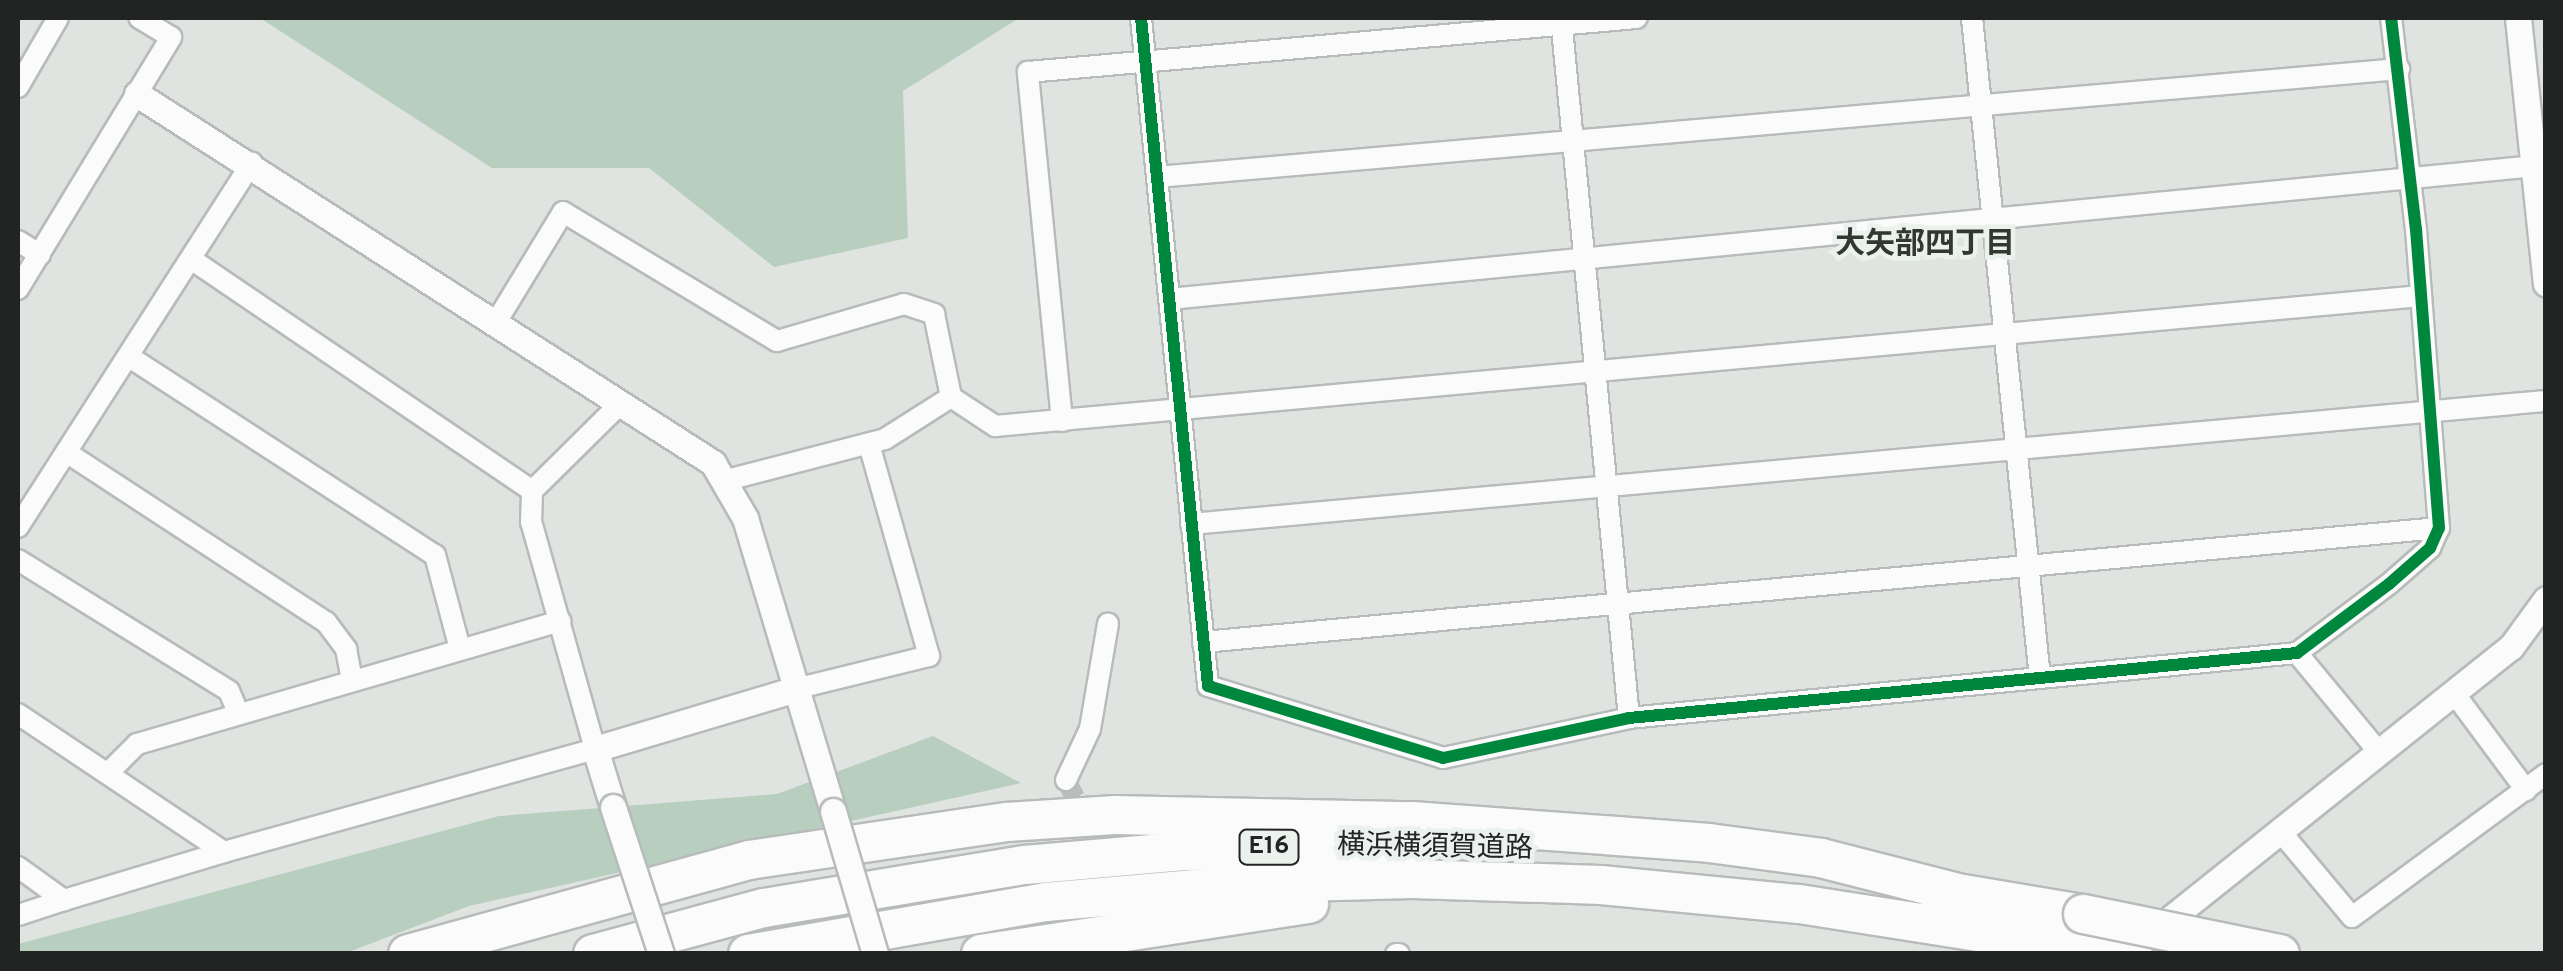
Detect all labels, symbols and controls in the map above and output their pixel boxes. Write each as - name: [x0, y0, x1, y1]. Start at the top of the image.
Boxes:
- district label: 大矢部四丁目: [1835, 228, 2015, 264]
- road number: E16: [1236, 827, 1302, 867]
- street label: 横浜横須賀道路: [1337, 829, 1533, 867]

